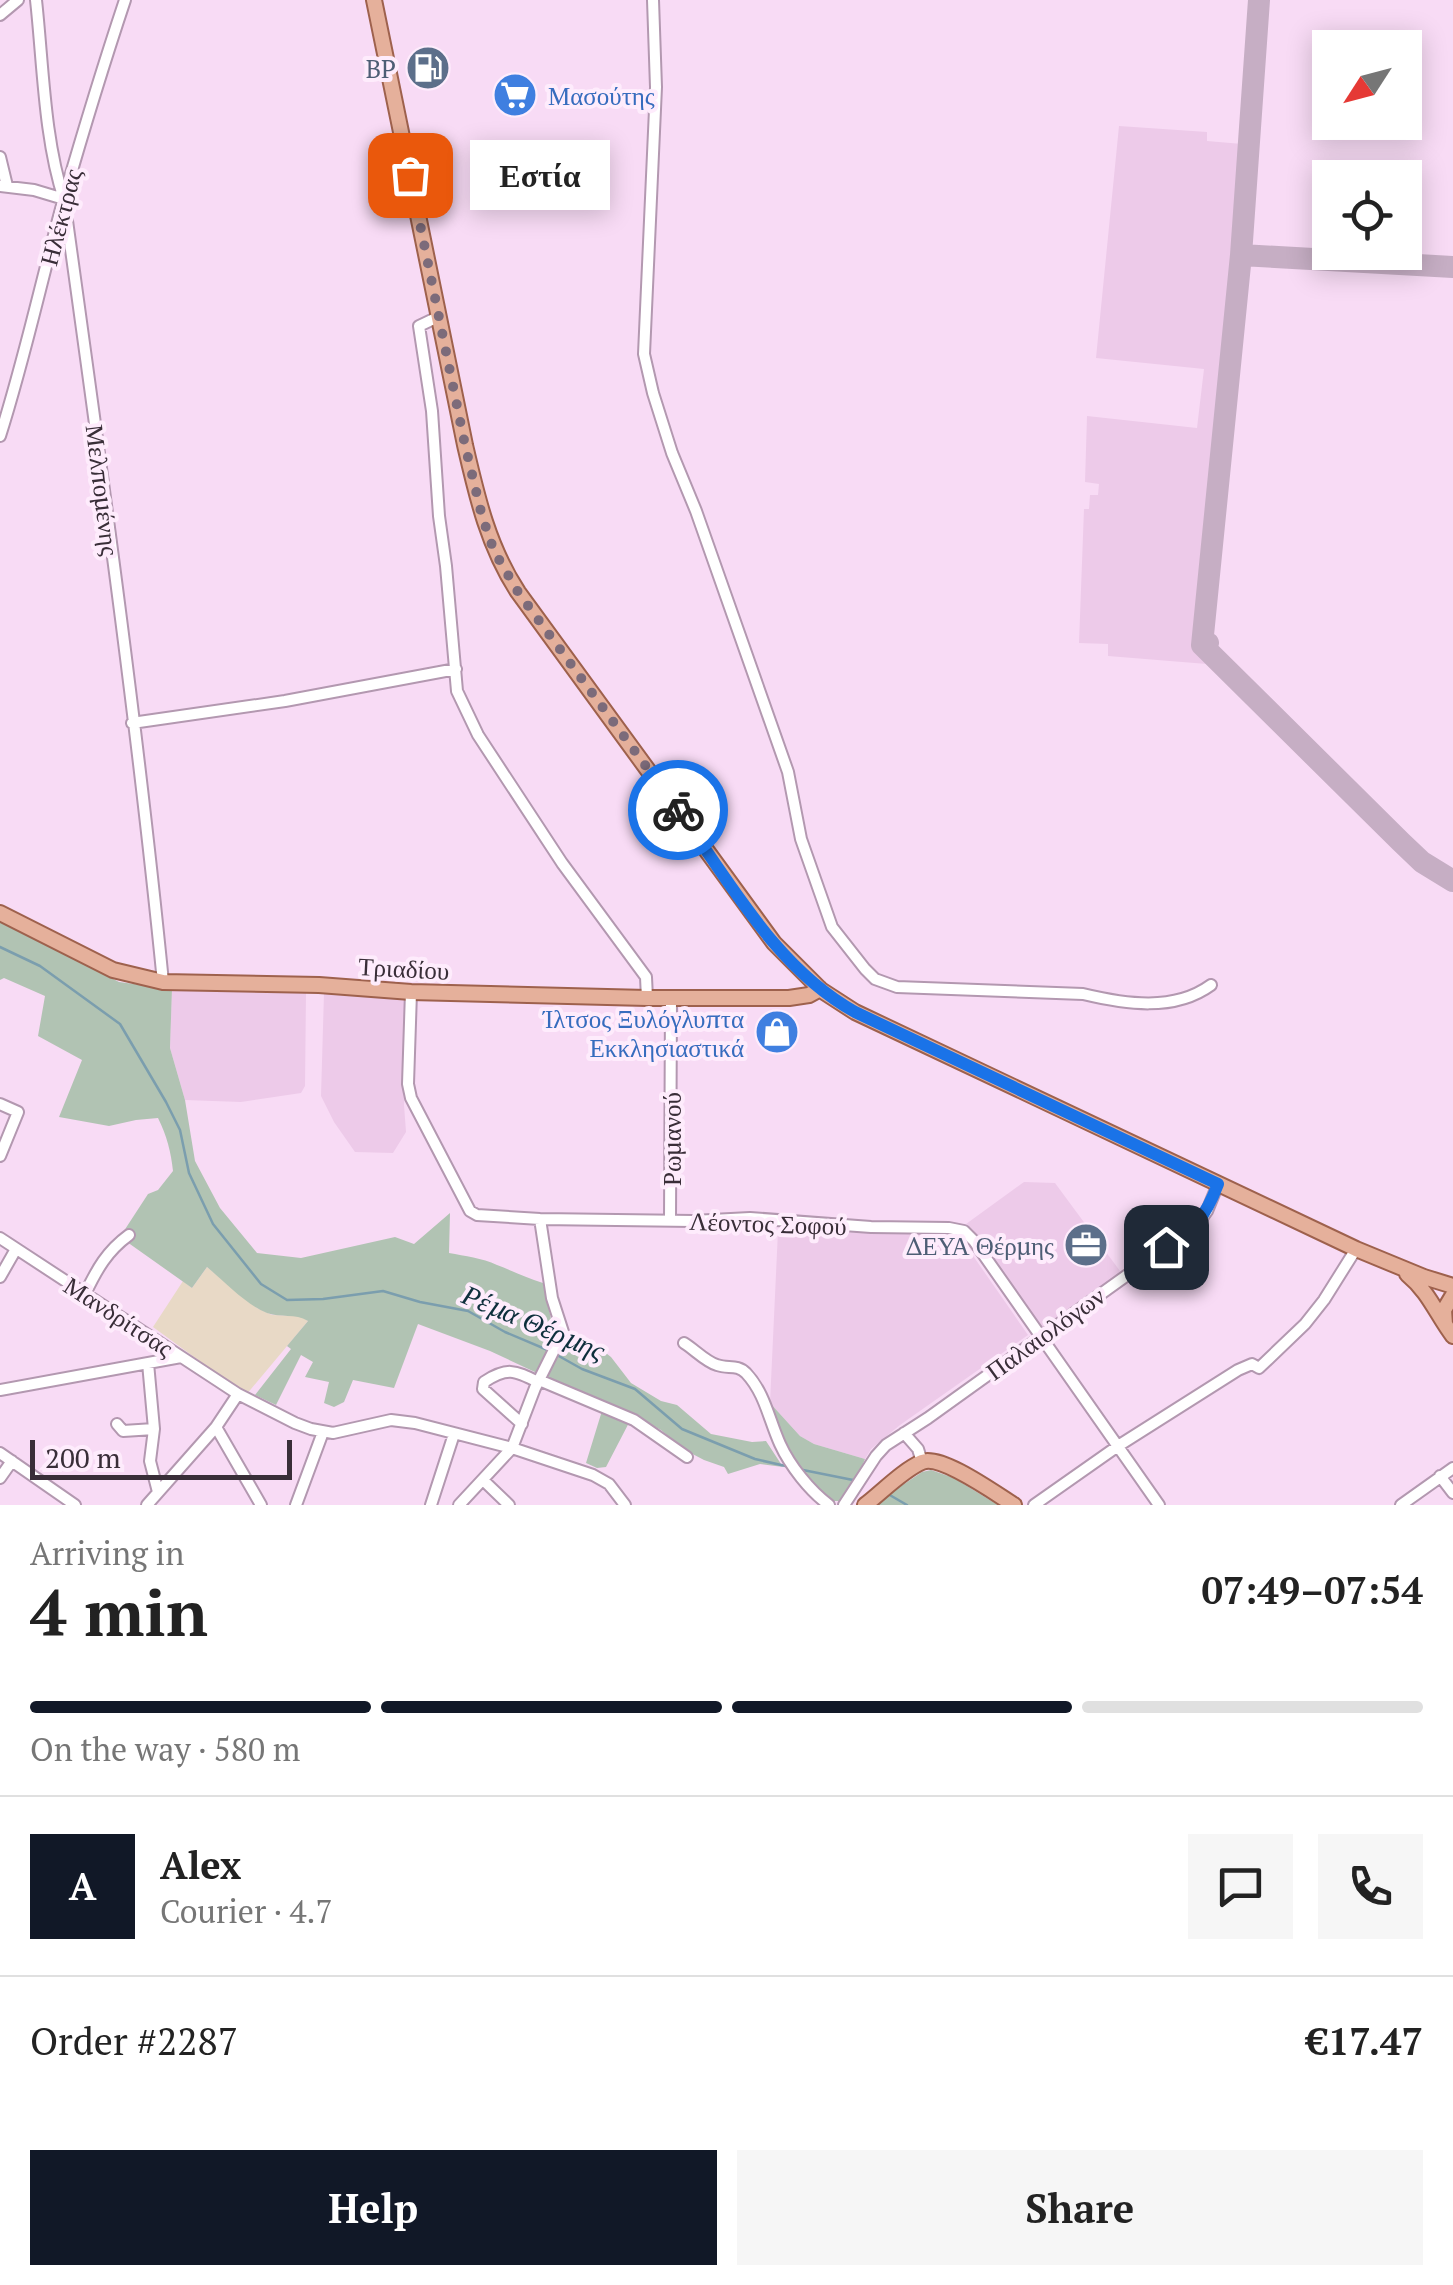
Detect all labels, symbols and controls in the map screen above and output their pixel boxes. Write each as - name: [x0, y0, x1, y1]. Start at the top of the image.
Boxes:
- north arrow: [1312, 30, 1422, 140]
- map controls: [1312, 30, 1422, 270]
- fuel station icon: BP: [405, 45, 451, 91]
- place label: BP: [366, 52, 396, 85]
- supermarket icon: Μασούτης: [492, 72, 538, 118]
- place label: Μασούτης: [548, 79, 655, 112]
- pin: [368, 133, 453, 218]
- callout: Εστία: [470, 140, 610, 210]
- icon: bag: [383, 148, 438, 203]
- text: Εστία: [499, 154, 581, 196]
- button: locate: [1312, 160, 1422, 270]
- street label: Ηλέκτρας: [31, 165, 89, 269]
- street label: Μελπομένης: [79, 423, 127, 558]
- courier: [628, 760, 728, 860]
- icon: bike: [651, 783, 706, 838]
- street label: Τριαδίου: [358, 949, 450, 987]
- place label: Ίλτσος Ξυλόγλυπτα Εκκλησιαστικά: [542, 1002, 744, 1064]
- shop icon: Ίλτσος Ξυλόγλυπτα Εκκλησιαστικά: [754, 1009, 800, 1055]
- street label: Ρωμανού: [655, 1092, 688, 1186]
- street label: Λέοντος Σοφού: [689, 1204, 847, 1242]
- pin: [1124, 1205, 1209, 1290]
- icon: home: [1139, 1220, 1194, 1275]
- office icon: ΔΕΥΑ Θέρμης: [1063, 1222, 1109, 1268]
- place label: ΔΕΥΑ Θέρμης: [906, 1229, 1054, 1262]
- street label: Μανδρίτσας: [58, 1268, 180, 1364]
- water label: Ρέμα Θέρμης: [456, 1275, 612, 1369]
- street label: Παλαιολόγων: [979, 1279, 1111, 1387]
- scale bar: [30, 1435, 292, 1480]
- text: 200 m: [45, 1439, 121, 1476]
- text: Arriving in: [30, 1532, 184, 1574]
- text: 07:49–07:54: [1201, 1565, 1423, 1615]
- text: 4 min: [30, 1568, 208, 1655]
- text: On the way · 580 m: [30, 1728, 300, 1770]
- button: chat: [1188, 1834, 1293, 1939]
- button: phone: [1318, 1834, 1423, 1939]
- text: Alex: [160, 1840, 241, 1890]
- text: A: [69, 1861, 96, 1911]
- text: Courier · 4.7: [160, 1890, 332, 1932]
- text: Order #2287: [30, 2016, 238, 2066]
- text: €17.47: [1306, 2016, 1423, 2066]
- button: Help: [30, 2150, 717, 2265]
- button: Share: [737, 2150, 1423, 2265]

